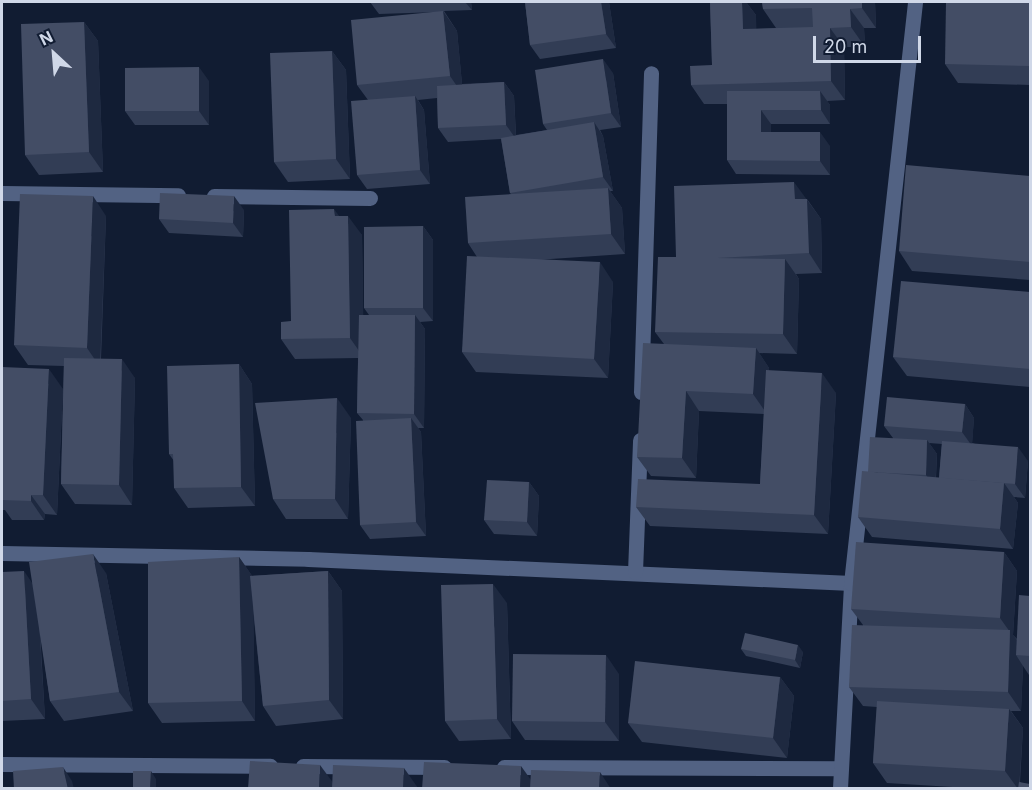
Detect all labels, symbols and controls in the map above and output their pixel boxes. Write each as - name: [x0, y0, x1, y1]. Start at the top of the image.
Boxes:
- north arrow: [24, 24, 84, 84]
- scale bar: [816, 24, 924, 62]
- text: N: [36, 26, 56, 49]
- text: 20 m: [824, 36, 867, 57]

